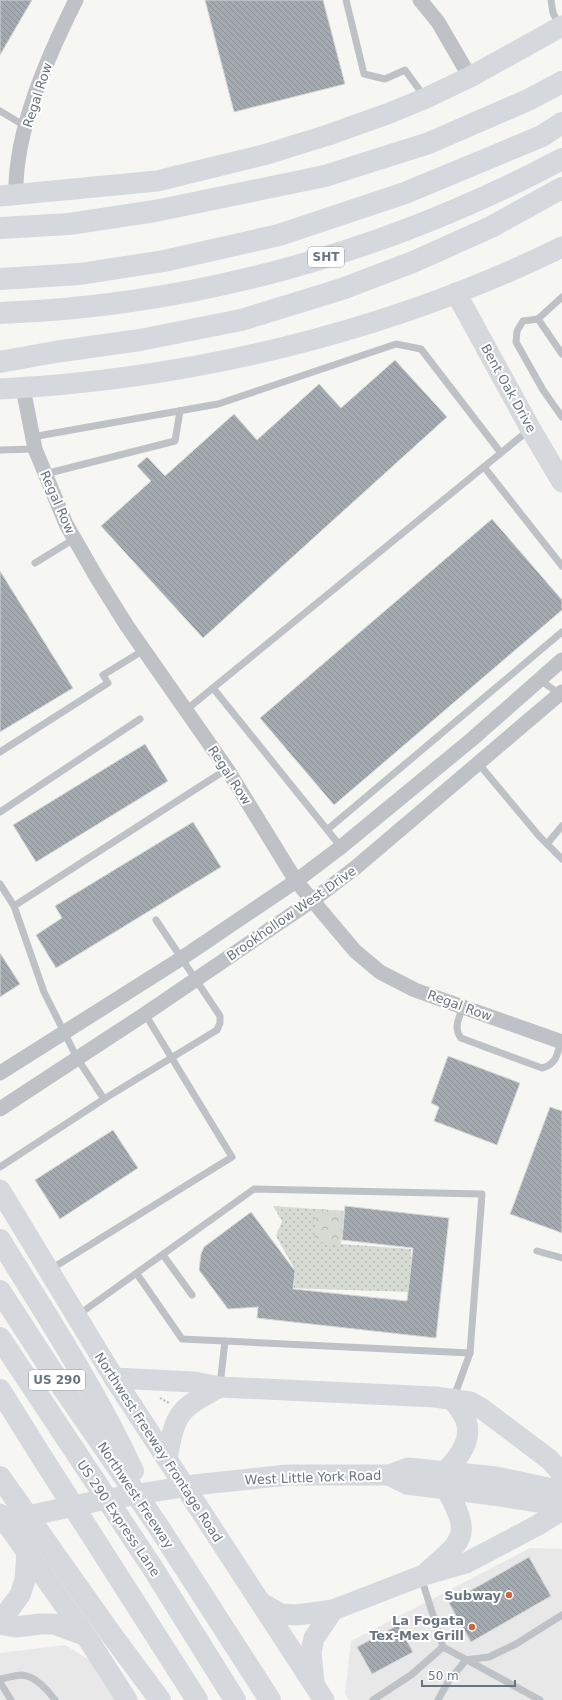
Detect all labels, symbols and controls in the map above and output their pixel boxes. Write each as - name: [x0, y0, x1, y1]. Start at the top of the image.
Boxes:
- street label: Regal Row: [20, 60, 55, 130]
- road number: SHT: [308, 247, 344, 267]
- street label: Bent Oak Drive: [478, 341, 539, 435]
- street label: Regal Row: [37, 468, 78, 536]
- street label: Regal Row: [205, 743, 254, 808]
- street label: Brookhollow West Drive: [224, 863, 359, 964]
- street label: Regal Row: [426, 987, 494, 1024]
- street label: Northwest Freeway Frontage Road: [92, 1349, 226, 1545]
- road number: US 290: [29, 1370, 85, 1390]
- street label: Northwest Freeway: [95, 1439, 177, 1551]
- street label: US 290 Express Lane: [74, 1457, 163, 1579]
- street label: West Little York Road: [244, 1468, 382, 1487]
- place label: Subway: [444, 1588, 502, 1603]
- marker: Subway: [504, 1590, 514, 1600]
- place label: La Fogata Tex-Mex Grill: [369, 1613, 464, 1643]
- marker: La Fogata Tex-Mex Grill: [467, 1622, 477, 1632]
- scale bar: [422, 1662, 515, 1688]
- text: 50 m: [428, 1669, 459, 1683]

